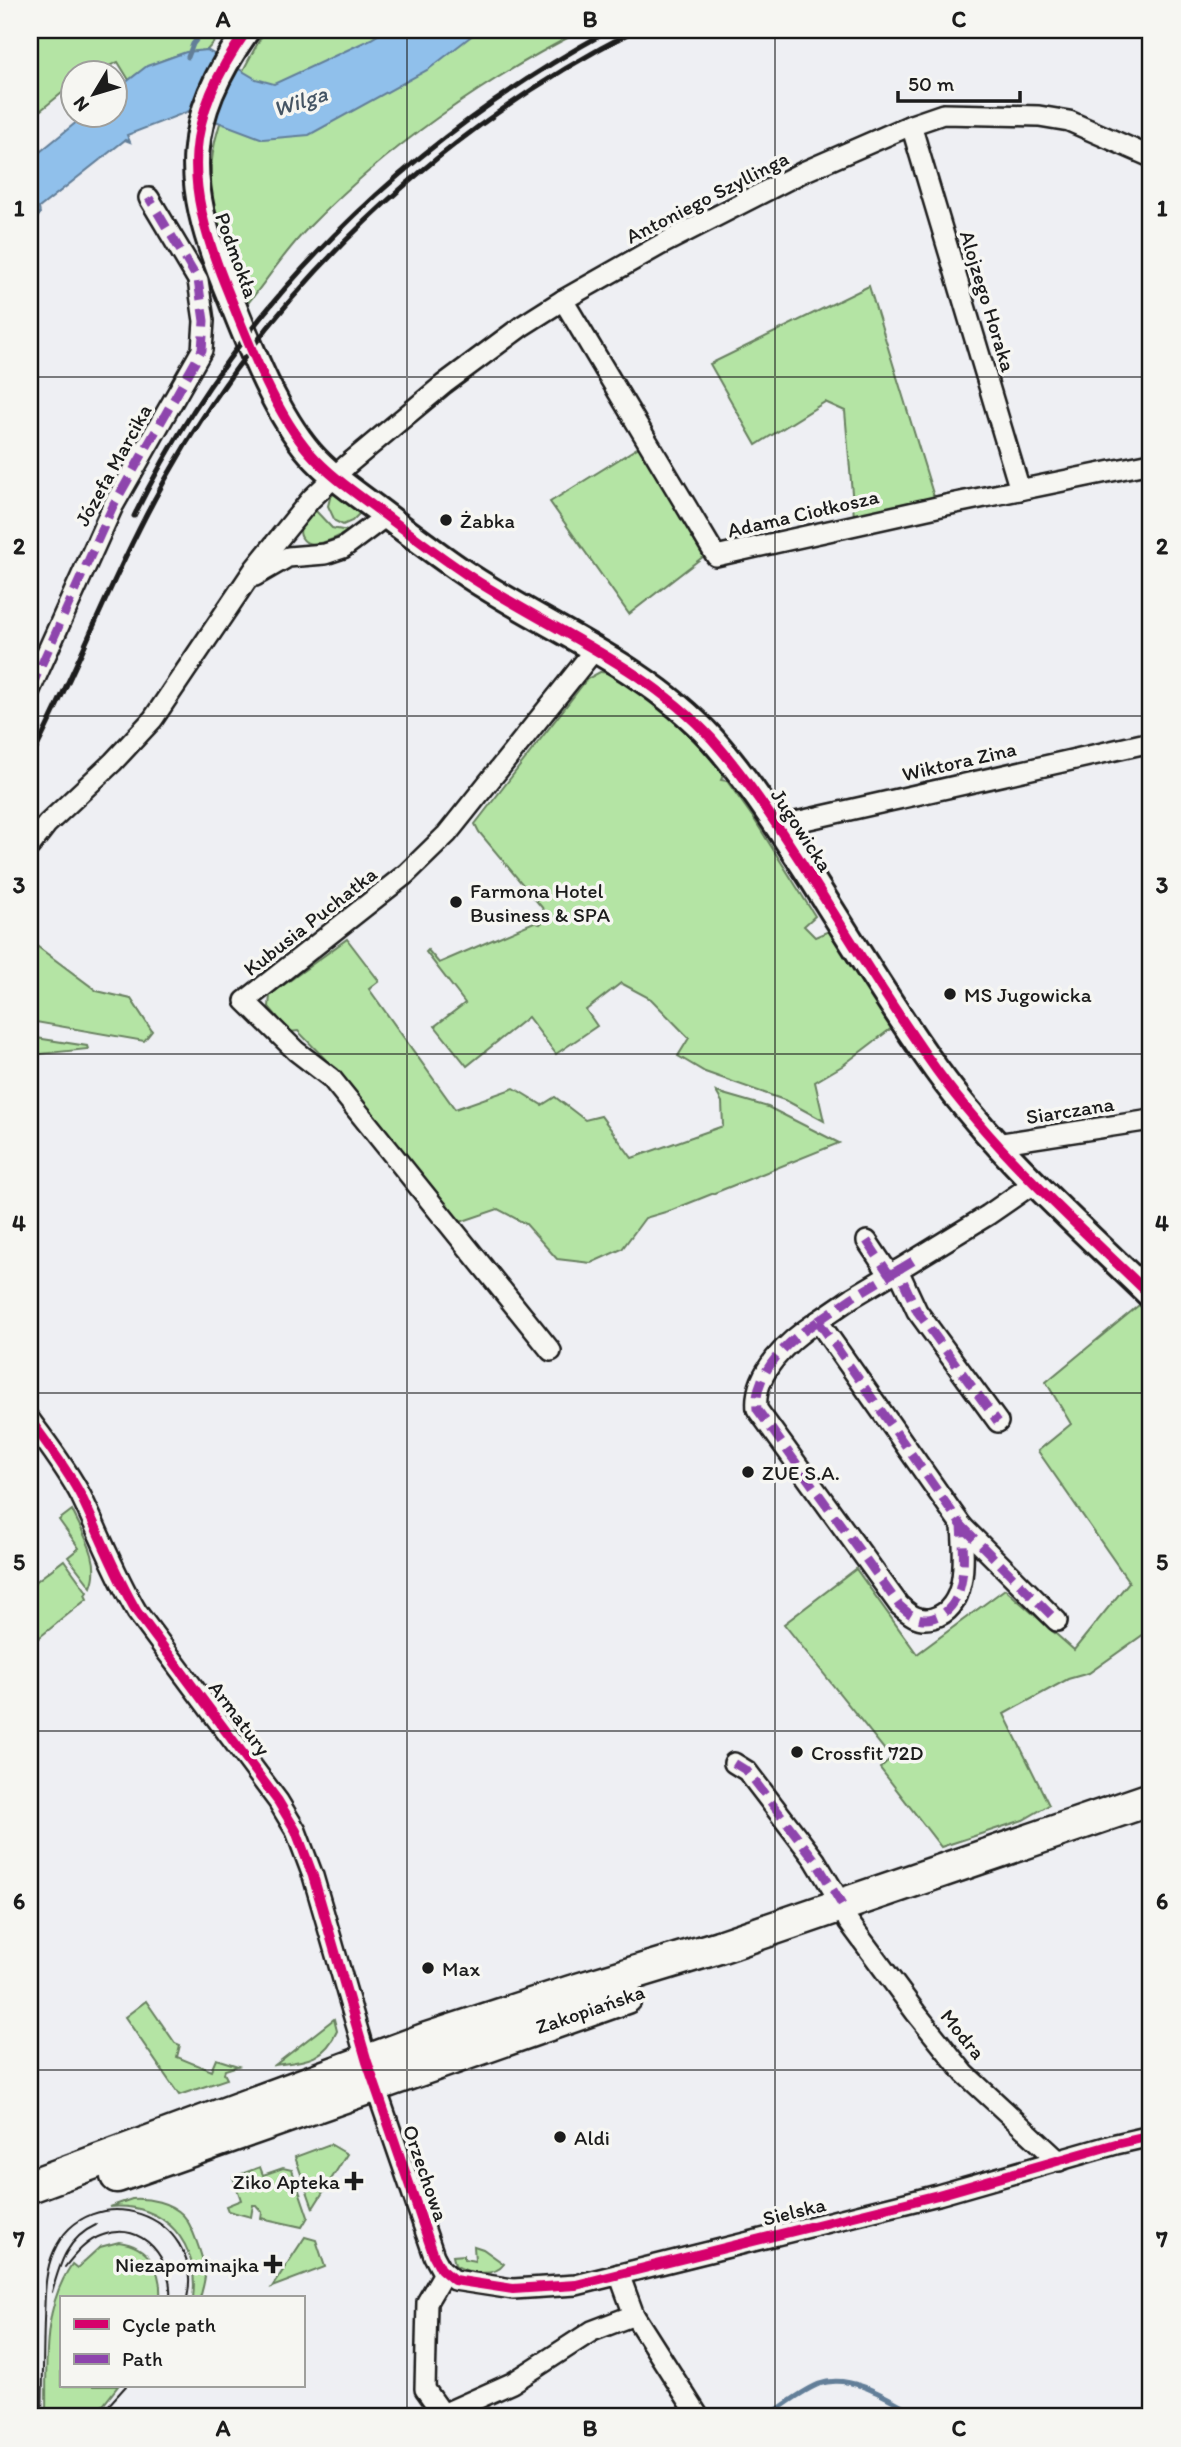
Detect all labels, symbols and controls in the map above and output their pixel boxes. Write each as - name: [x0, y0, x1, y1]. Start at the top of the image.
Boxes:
- text: A: [215, 5, 231, 33]
- text: B: [583, 5, 598, 33]
- text: C: [952, 5, 967, 33]
- north arrow: [60, 60, 130, 130]
- scale bar: [898, 60, 1020, 104]
- text: 50 m: [908, 71, 955, 96]
- water label: Wilga: [269, 79, 331, 123]
- text: N: [68, 92, 94, 116]
- street label: Antoniego Szyllinga: [622, 145, 792, 249]
- text: 1: [14, 194, 25, 222]
- text: 1: [1157, 194, 1168, 222]
- street label: Podmokła: [210, 209, 264, 301]
- street label: Alojzego Horaka: [955, 227, 1021, 375]
- street label: Józefa Marcika: [69, 400, 157, 530]
- street label: Adama Ciołkosza: [725, 483, 881, 543]
- place label: Żabka: [460, 508, 515, 533]
- marker: Żabka: [438, 512, 454, 528]
- text: 2: [13, 532, 26, 560]
- text: 2: [1156, 532, 1169, 560]
- street label: Wiktora Zina: [900, 736, 1018, 786]
- street label: Jugowicka: [766, 784, 838, 876]
- street label: Kubusia Puchatka: [238, 861, 382, 981]
- text: 3: [13, 871, 26, 899]
- text: 3: [1156, 871, 1169, 899]
- place label: Farmona Hotel Business & SPA: [470, 878, 611, 927]
- marker: Farmona Hotel Business & SPA: [448, 894, 464, 910]
- place label: MS Jugowicka: [964, 982, 1092, 1007]
- marker: MS Jugowicka: [942, 986, 958, 1002]
- street label: Siarczana: [1024, 1091, 1116, 1129]
- text: 4: [12, 1209, 26, 1237]
- text: 4: [1155, 1209, 1169, 1237]
- place label: ZUE S.A.: [762, 1460, 840, 1485]
- marker: ZUE S.A.: [740, 1464, 756, 1480]
- text: 5: [13, 1548, 25, 1576]
- text: 5: [1156, 1548, 1168, 1576]
- street label: Armatury: [204, 1676, 276, 1760]
- place label: Crossfit 72D: [811, 1740, 924, 1765]
- marker: Crossfit 72D: [789, 1744, 805, 1760]
- text: 6: [13, 1887, 25, 1915]
- text: 6: [1156, 1887, 1168, 1915]
- place label: Max: [442, 1956, 480, 1981]
- marker: Max: [420, 1960, 436, 1976]
- street label: Zakopiańska: [532, 1979, 648, 2039]
- street label: Modra: [935, 2004, 991, 2064]
- street label: Orzechowa: [398, 2122, 454, 2225]
- place label: Aldi: [574, 2125, 610, 2150]
- marker: Aldi: [552, 2129, 568, 2145]
- place label: Ziko Apteka: [233, 2169, 340, 2194]
- marker: Ziko Apteka: [346, 2173, 362, 2189]
- street label: Sielska: [760, 2191, 828, 2231]
- text: 7: [12, 2225, 25, 2253]
- text: 7: [1155, 2225, 1168, 2253]
- place label: Niezapominajka: [115, 2252, 259, 2277]
- marker: Niezapominajka: [265, 2256, 281, 2272]
- legend: [60, 2296, 304, 2388]
- text: Cycle path: [122, 2312, 216, 2337]
- text: Path: [122, 2346, 163, 2371]
- text: A: [215, 2414, 231, 2442]
- text: B: [583, 2414, 598, 2442]
- text: C: [952, 2414, 967, 2442]

